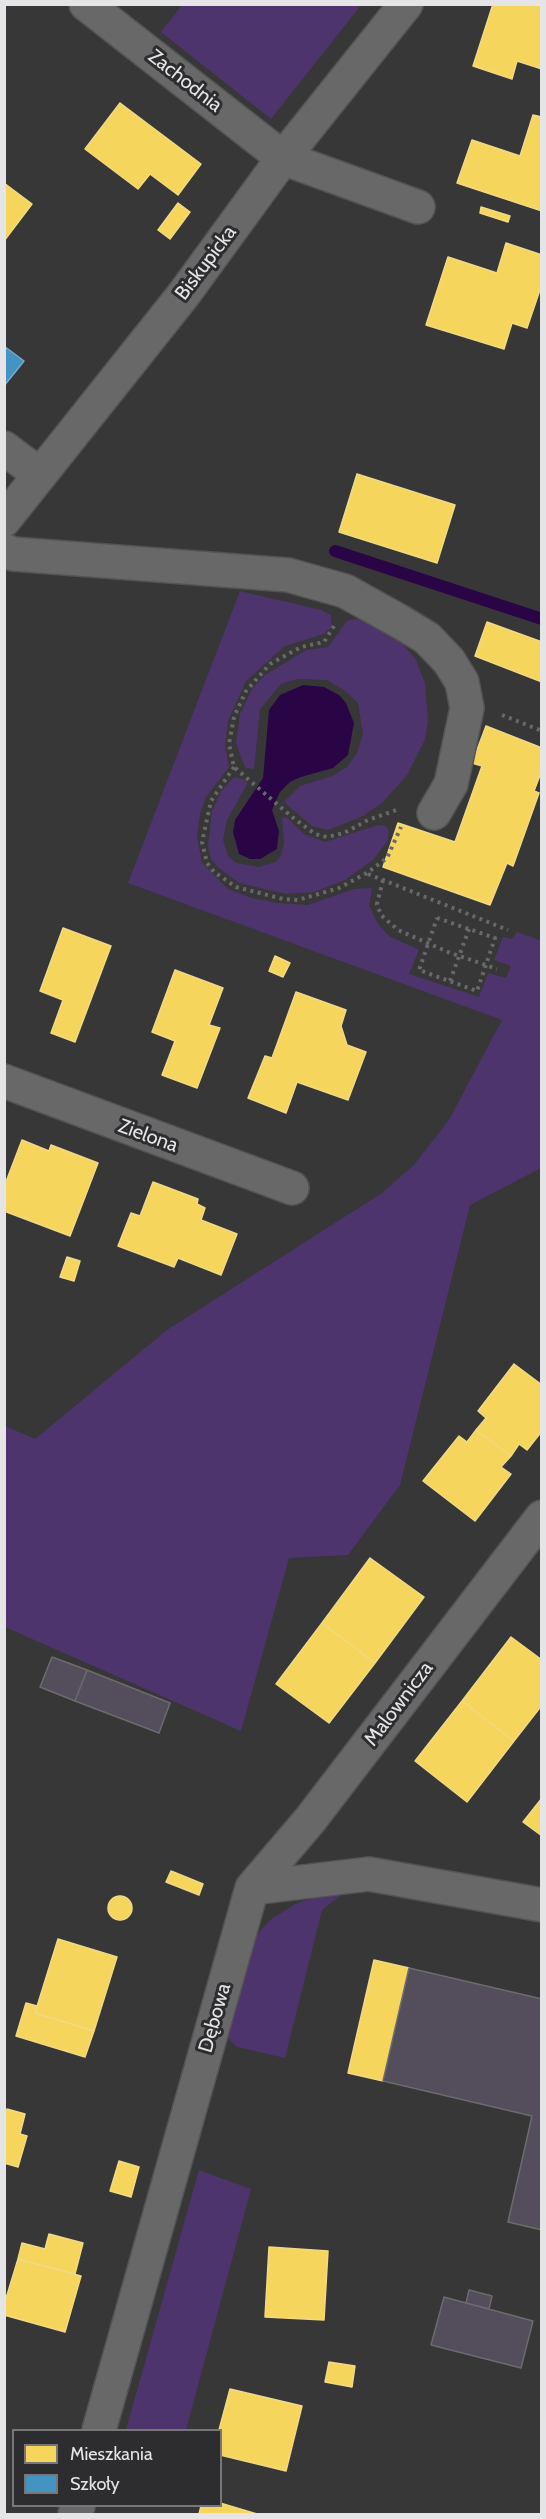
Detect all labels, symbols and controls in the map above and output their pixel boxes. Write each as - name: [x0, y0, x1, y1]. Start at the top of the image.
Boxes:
- street label: Zachodnia: [143, 45, 227, 117]
- street label: Biskupicka: [170, 221, 242, 305]
- street label: Zielona: [115, 1114, 181, 1158]
- street label: Malownicza: [360, 1657, 438, 1751]
- street label: Dębowa: [194, 1981, 236, 2055]
- legend: [12, 2429, 222, 2507]
- text: Mieszkania: [70, 2443, 153, 2465]
- text: Szkoły: [70, 2473, 120, 2495]

